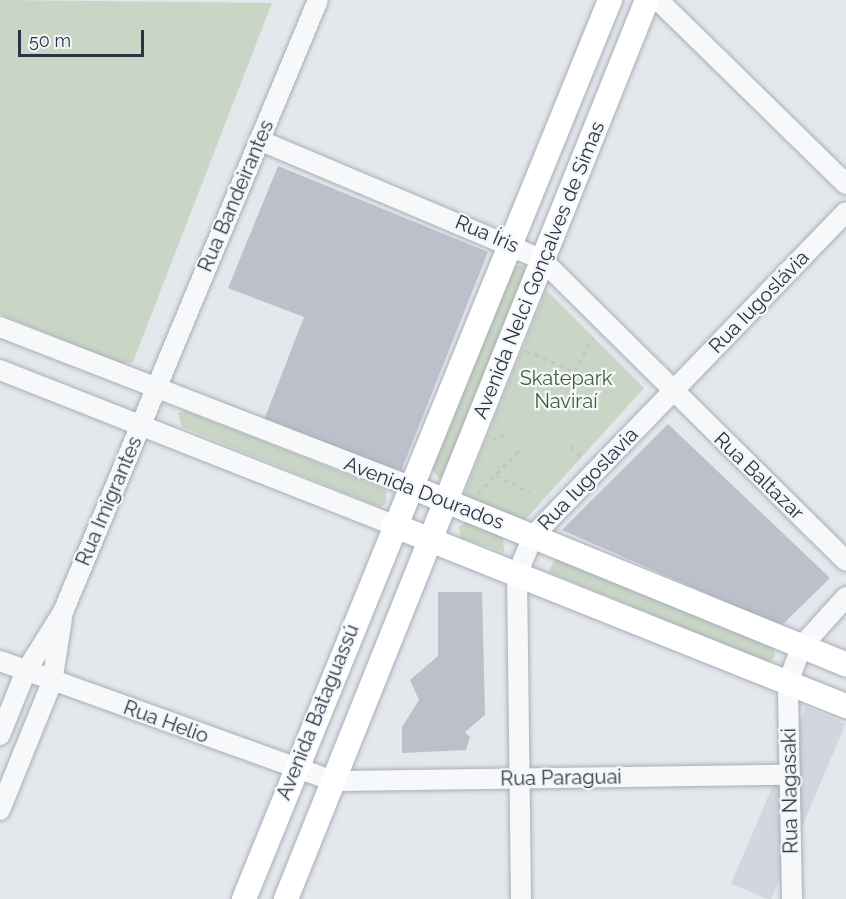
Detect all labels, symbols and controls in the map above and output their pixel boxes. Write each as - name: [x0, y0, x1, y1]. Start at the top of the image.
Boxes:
- scale bar: [21, 18, 147, 56]
- text: 50 m: [29, 30, 71, 51]
- street label: Rua Bandeirantes: [193, 116, 279, 276]
- street label: Avenida Nelci Gonçalves de Simas: [468, 118, 610, 422]
- street label: Rua Íris: [452, 210, 522, 258]
- street label: Rua Iugoslávia: [704, 246, 814, 358]
- park label: Skatepark Naviraí: [520, 367, 612, 414]
- street label: Rua Iugoslavia: [533, 423, 643, 535]
- street label: Rua Baltazar: [709, 427, 809, 525]
- street label: Rua Imigrantes: [71, 433, 147, 569]
- street label: Avenida Dourados: [341, 451, 507, 535]
- street label: Avenida Bataguassú: [272, 621, 364, 803]
- street label: Rua Helio: [120, 696, 212, 748]
- street label: Rua Nagasaki: [777, 728, 803, 854]
- street label: Rua Paraguai: [500, 765, 622, 791]

